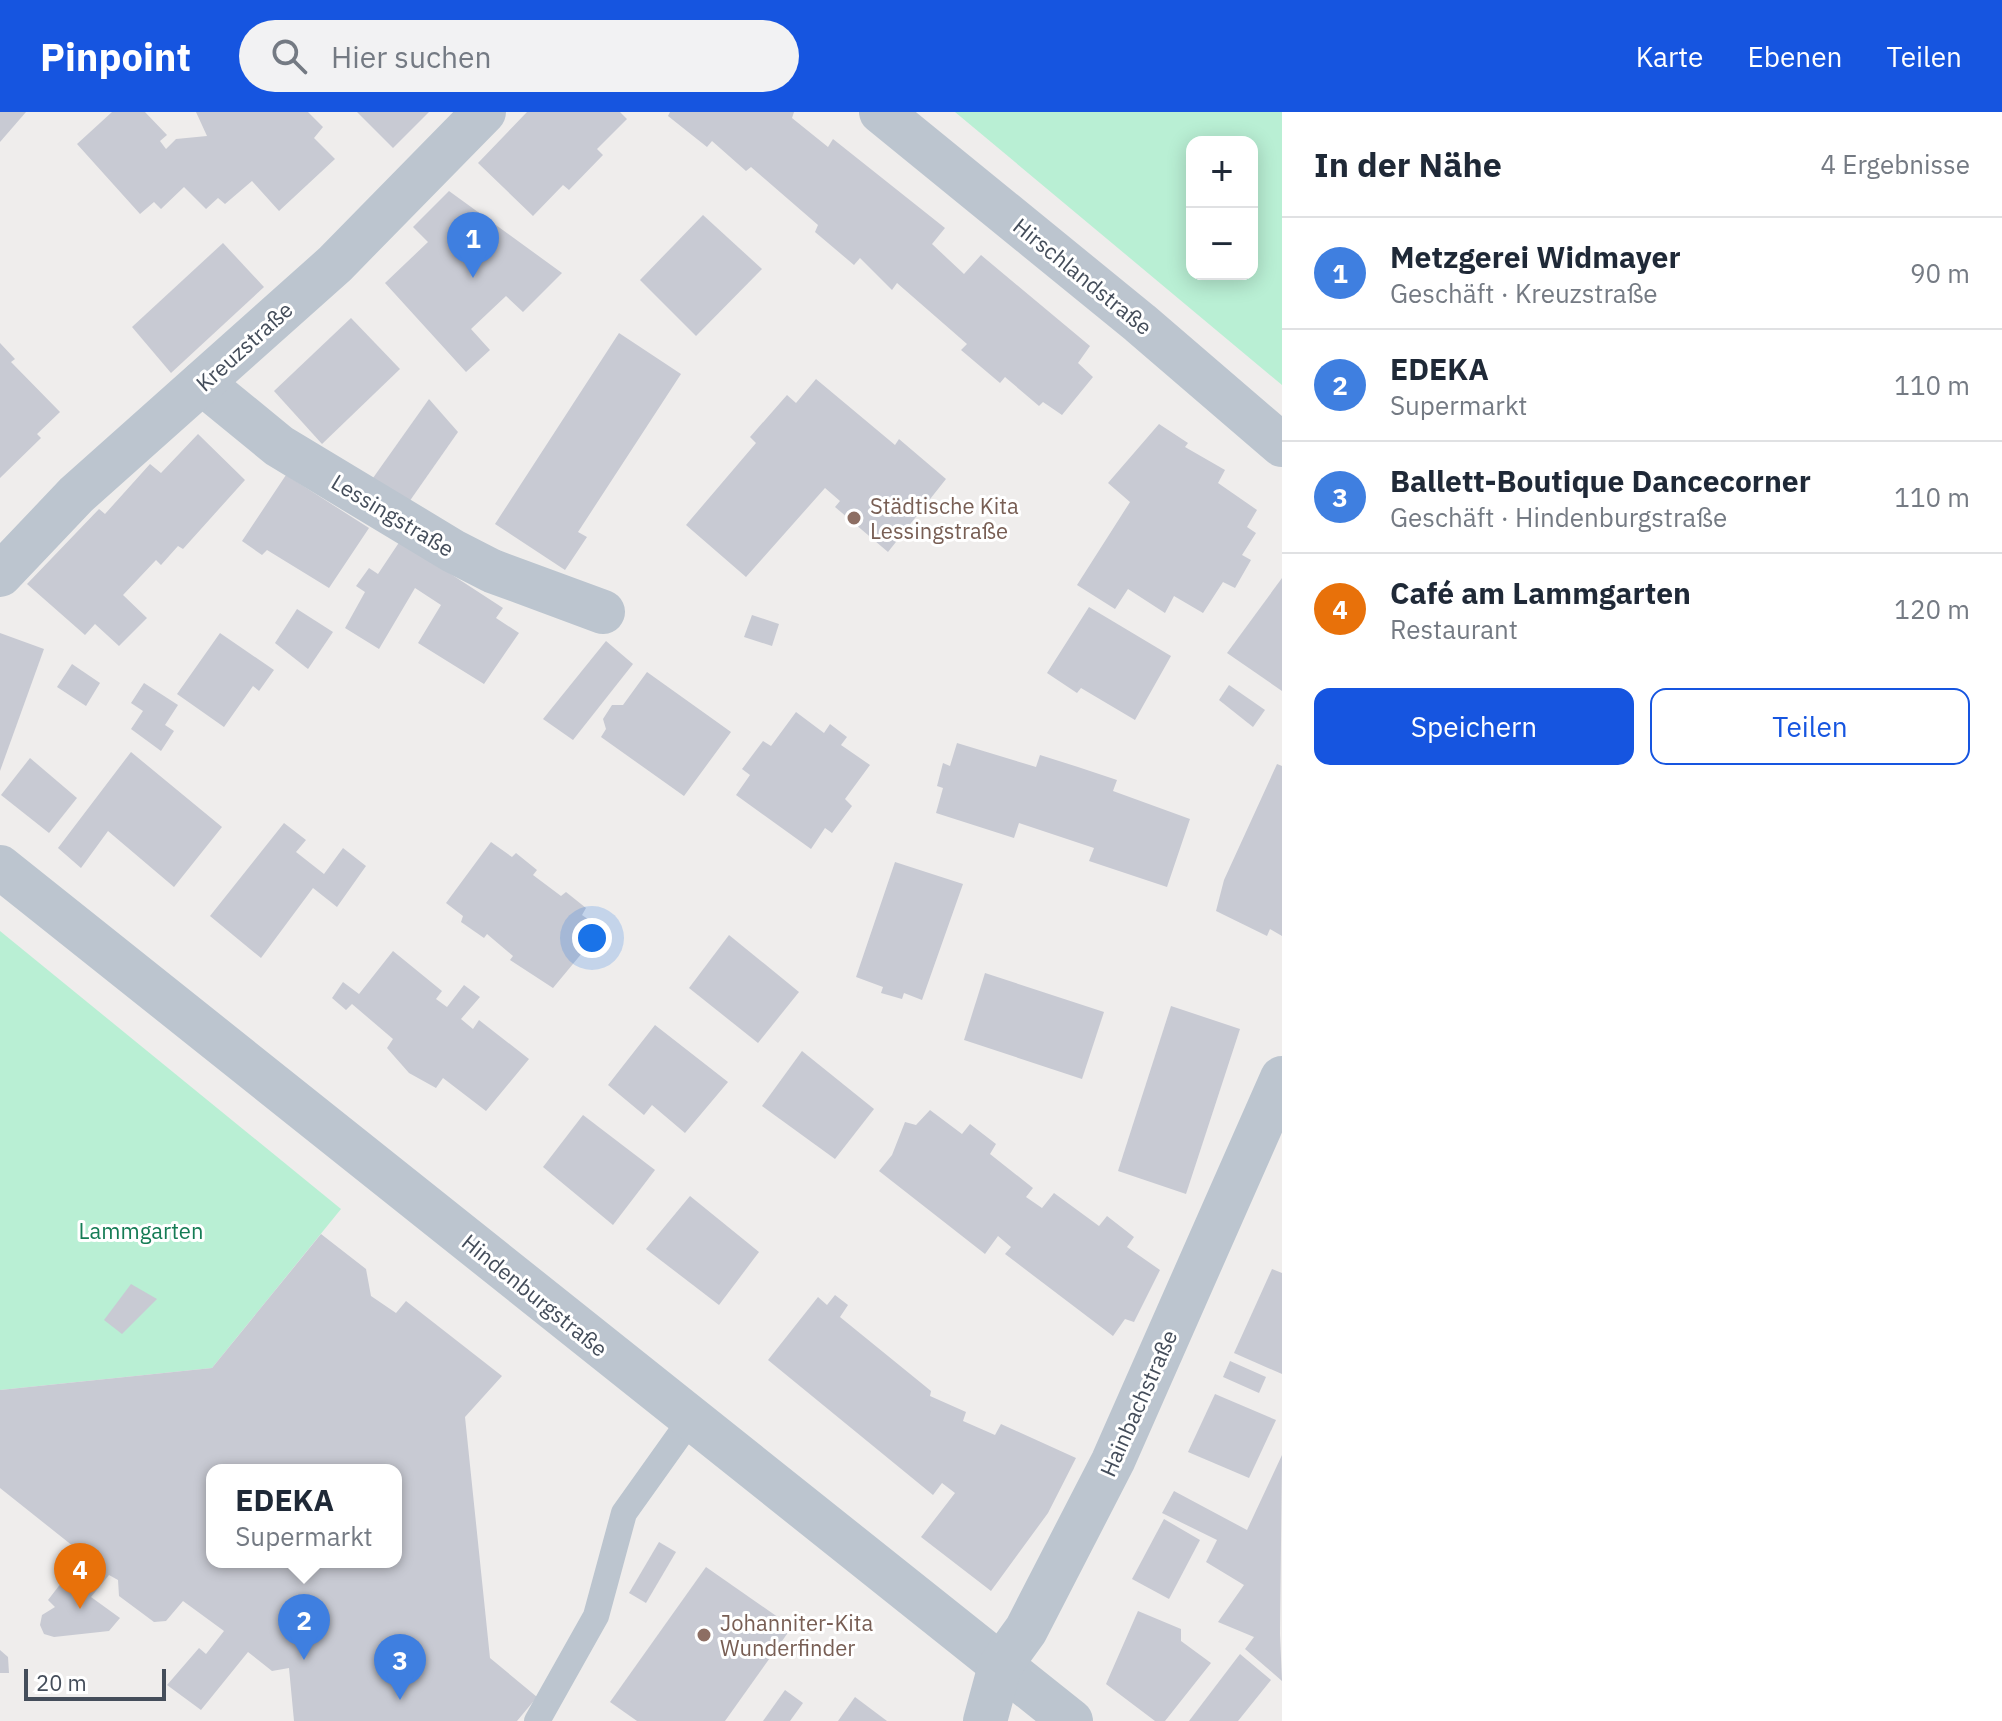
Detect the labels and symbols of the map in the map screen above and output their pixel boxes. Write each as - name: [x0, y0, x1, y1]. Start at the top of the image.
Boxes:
- street label: Hirschlandstraße: [1008, 211, 1158, 341]
- pin: 1: [447, 212, 499, 278]
- street label: Kreuzstraße: [189, 295, 299, 397]
- street label: Lessingstraße: [326, 467, 460, 563]
- place label: Städtische Kita Lessingstraße: [870, 491, 1019, 545]
- marker: Städtische Kita Lessingstraße: [845, 509, 863, 527]
- your location: [572, 918, 612, 958]
- park label: Lammgarten: [79, 1216, 203, 1245]
- street label: Hindenburgstraße: [456, 1227, 614, 1363]
- street label: Hainbachstraße: [1093, 1325, 1183, 1481]
- pin: 4: [54, 1543, 106, 1609]
- pin: 2: [278, 1594, 330, 1660]
- place label: Johanniter-Kita Wunderfinder: [720, 1608, 874, 1662]
- marker: Johanniter-Kita Wunderfinder: [695, 1626, 713, 1644]
- pin: 3: [374, 1634, 426, 1700]
- scale bar: [24, 1665, 166, 1701]

